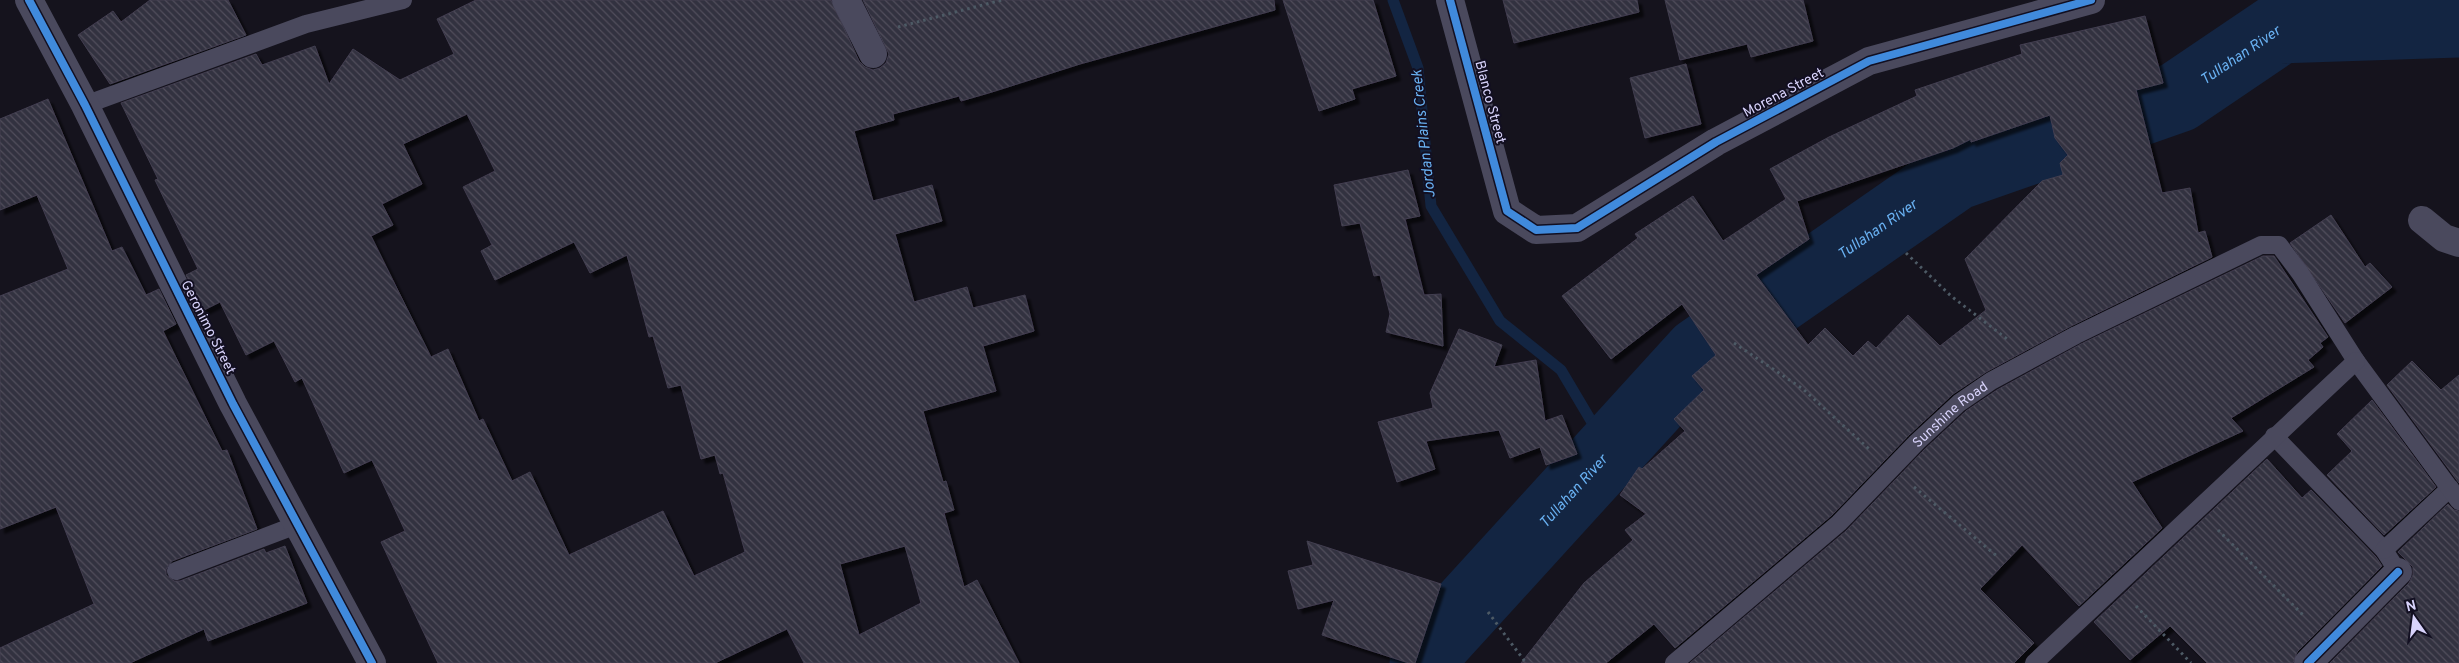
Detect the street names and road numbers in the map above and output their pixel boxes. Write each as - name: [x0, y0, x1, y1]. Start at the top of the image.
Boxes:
- street label: Blanco Street: [1470, 59, 1509, 146]
- street label: Morena Street: [1740, 65, 1827, 122]
- street label: Geronimo Street: [177, 278, 239, 378]
- street label: Sunshine Road: [1910, 379, 1992, 452]

